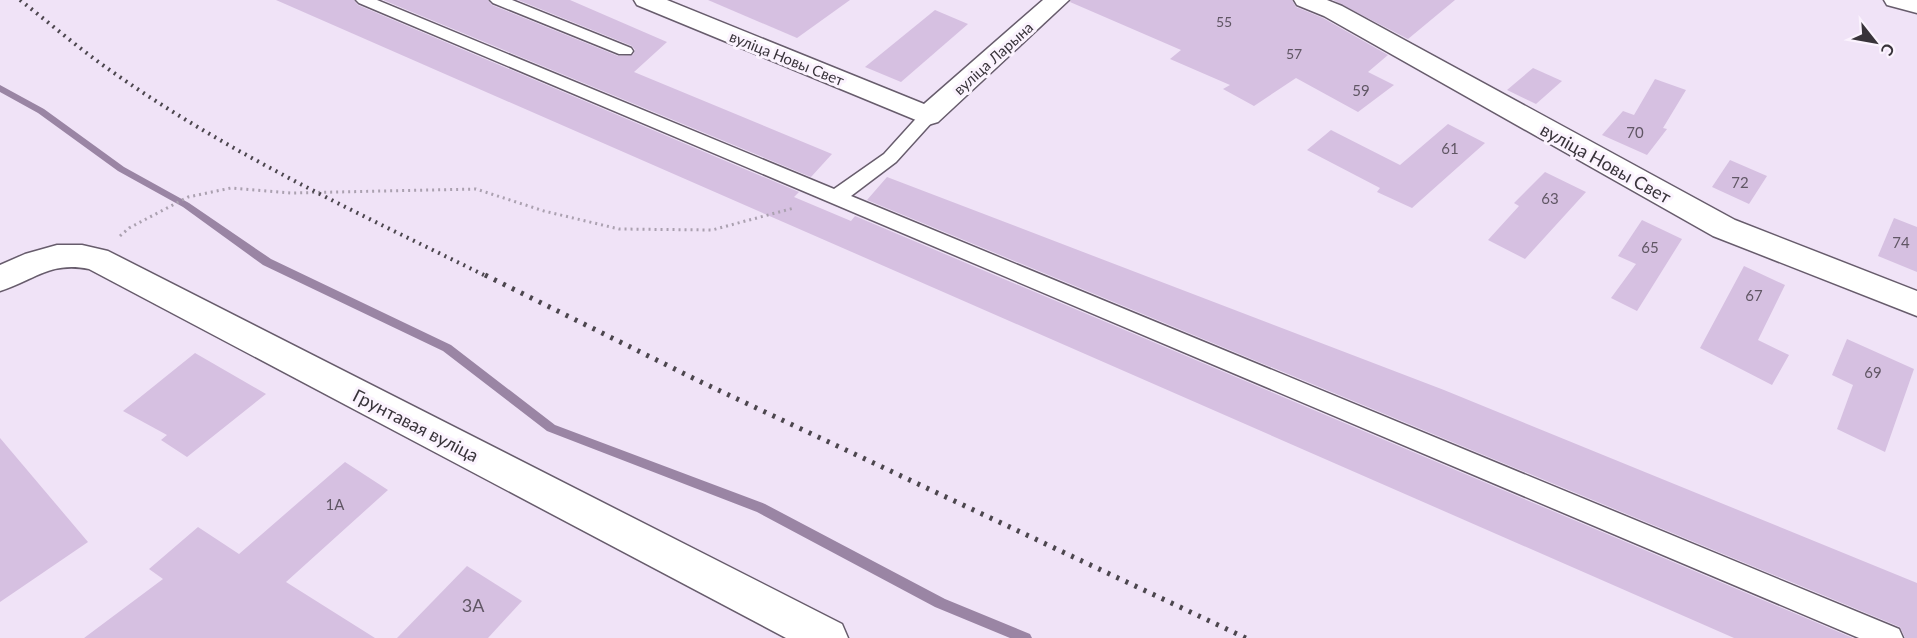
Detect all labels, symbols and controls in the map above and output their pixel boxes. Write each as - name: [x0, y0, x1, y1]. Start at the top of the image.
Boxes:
- north arrow: [1845, 12, 1905, 72]
- house number: 55: [1216, 13, 1232, 30]
- street label: вуліца Ларына: [950, 18, 1036, 98]
- street label: вуліца Новы Свет: [727, 27, 847, 89]
- text: С: [1877, 41, 1899, 60]
- house number: 57: [1286, 45, 1302, 62]
- house number: 59: [1352, 81, 1370, 99]
- street label: вуліца Новы Свет: [1537, 118, 1675, 208]
- house number: 70: [1626, 123, 1644, 141]
- house number: 61: [1441, 139, 1459, 157]
- house number: 72: [1731, 173, 1749, 191]
- house number: 63: [1541, 189, 1559, 207]
- house number: 74: [1892, 233, 1910, 251]
- house number: 65: [1641, 238, 1659, 256]
- house number: 67: [1745, 286, 1763, 304]
- house number: 69: [1864, 363, 1882, 381]
- street label: Грунтавая вуліца: [350, 384, 482, 466]
- house number: 1А: [326, 495, 345, 513]
- house number: 3А: [462, 594, 485, 616]

